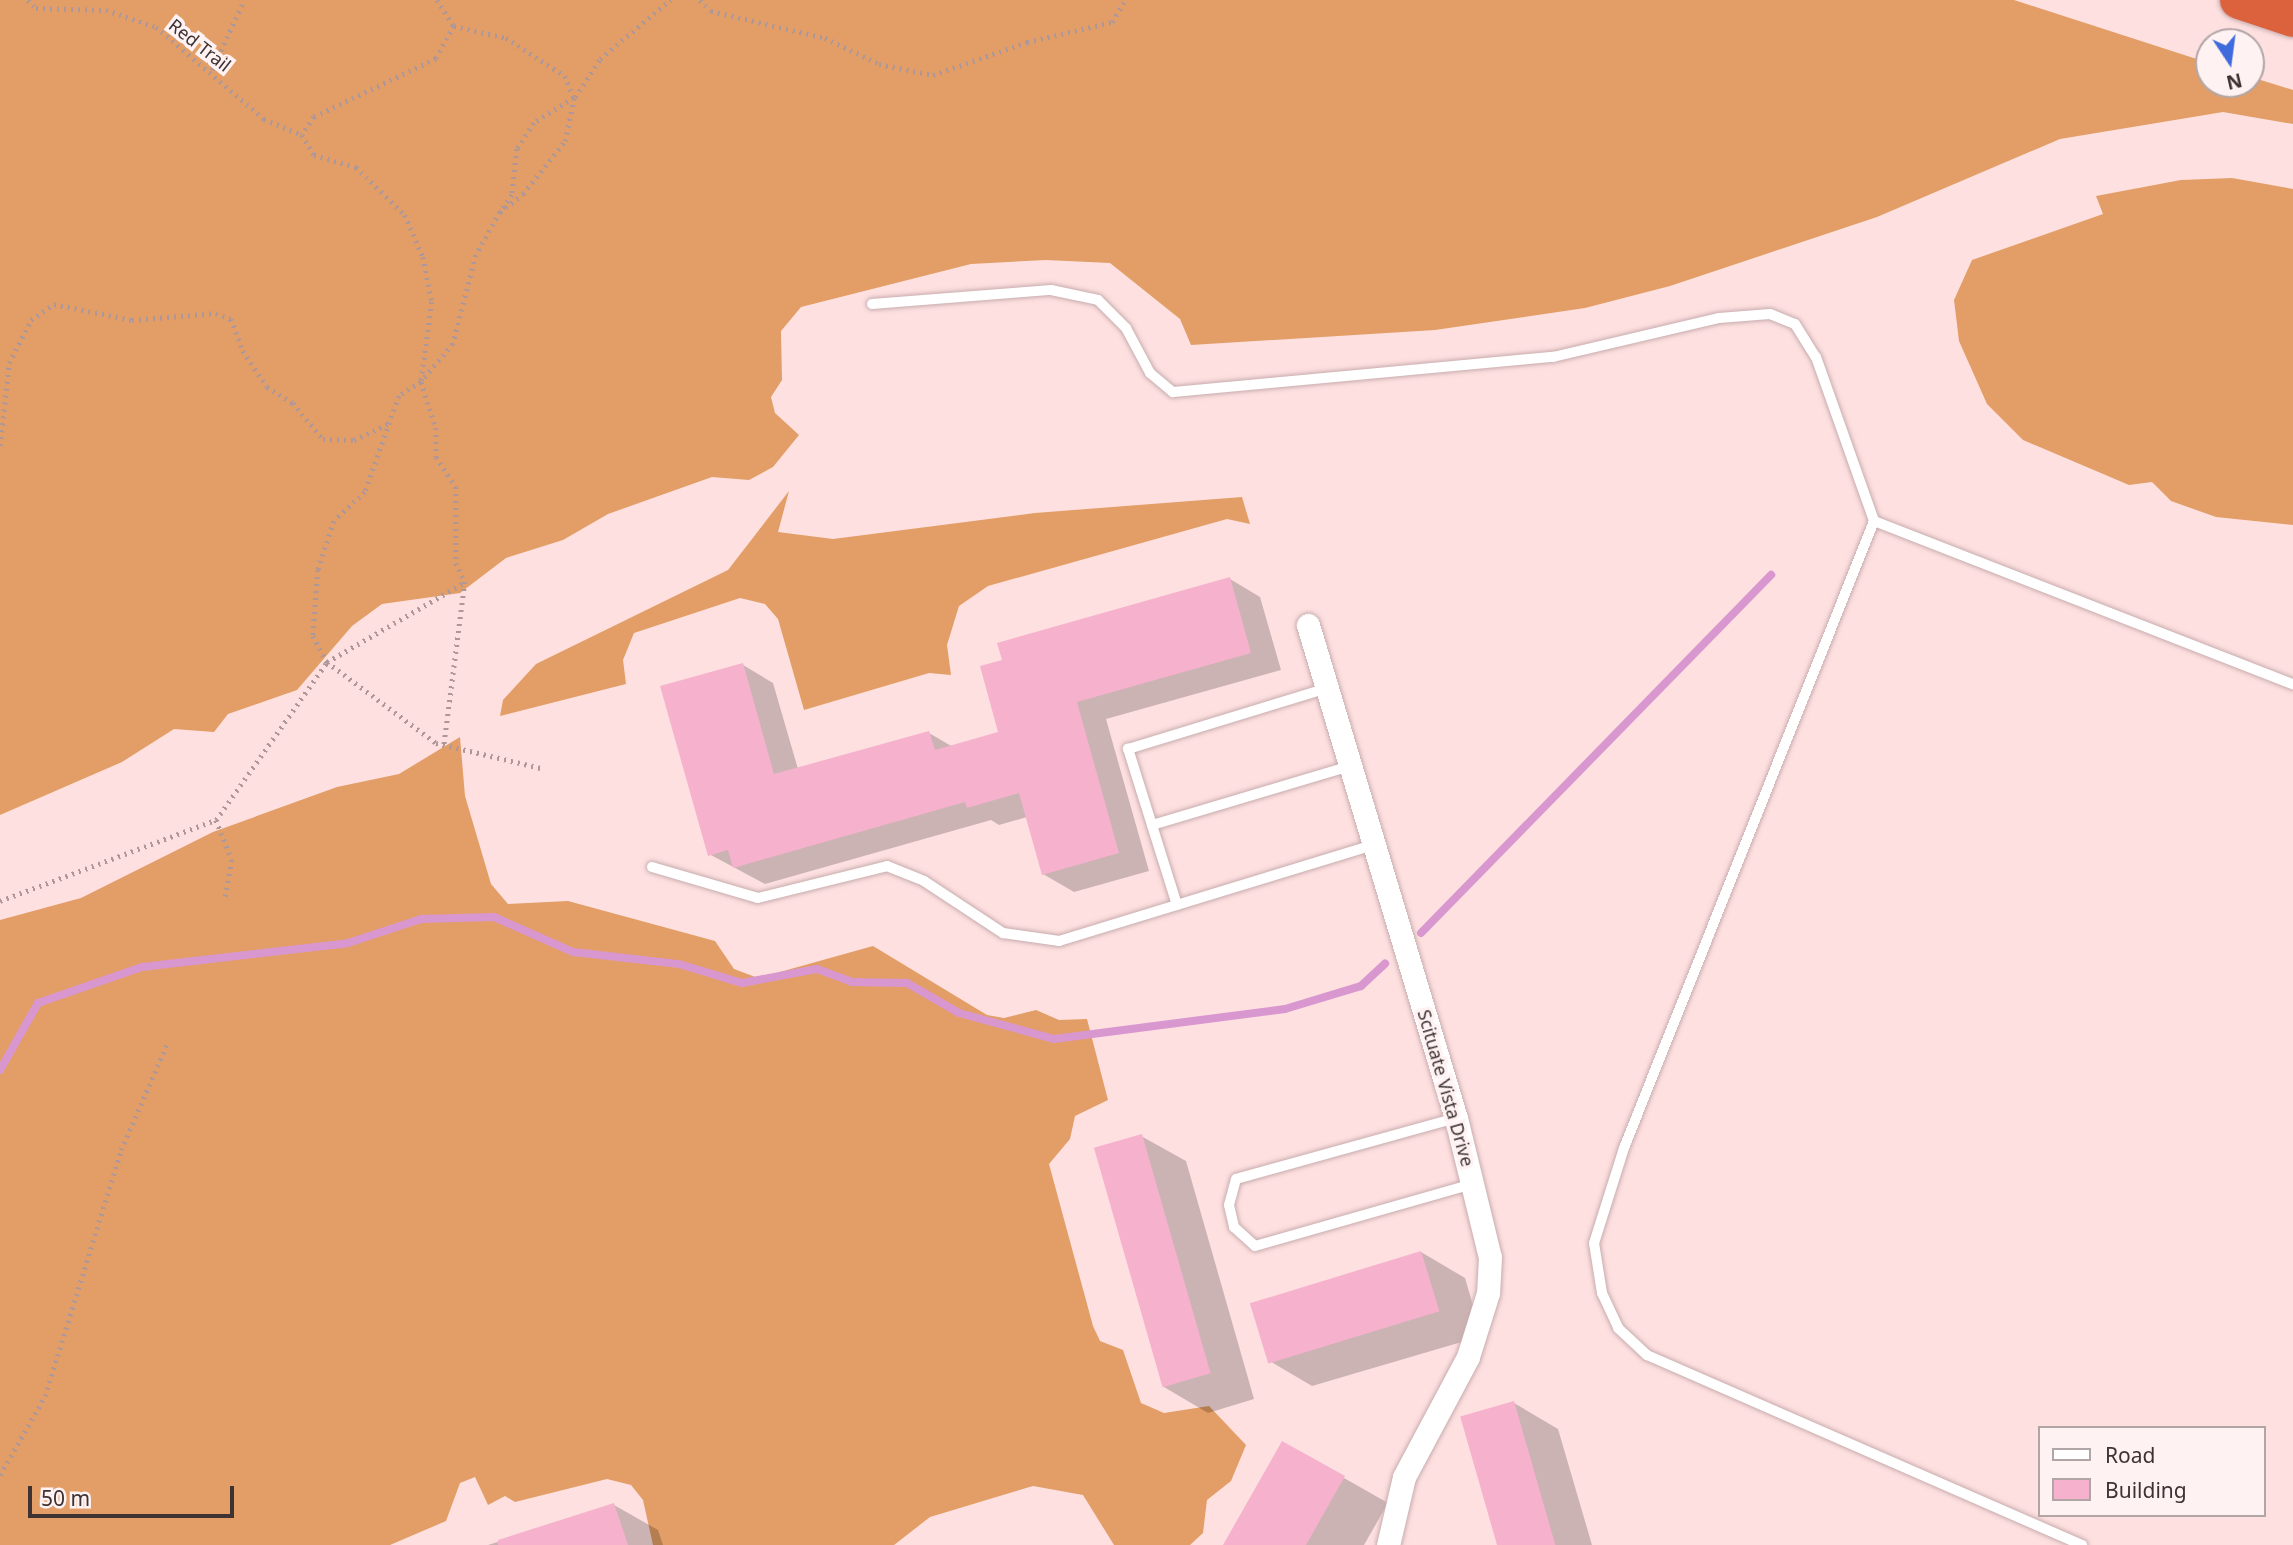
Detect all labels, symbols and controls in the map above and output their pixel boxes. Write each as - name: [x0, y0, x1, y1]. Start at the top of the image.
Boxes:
- street label: Red Trail: [165, 14, 235, 76]
- north arrow: [2195, 28, 2265, 98]
- text: N: [2224, 67, 2245, 96]
- street label: Scituate Vista Drive: [1413, 1007, 1479, 1169]
- legend: [2038, 1426, 2265, 1517]
- text: Road: [2105, 1441, 2155, 1469]
- scale bar: [32, 1472, 238, 1516]
- text: Building: [2105, 1476, 2187, 1504]
- text: 50 m: [41, 1484, 90, 1512]

